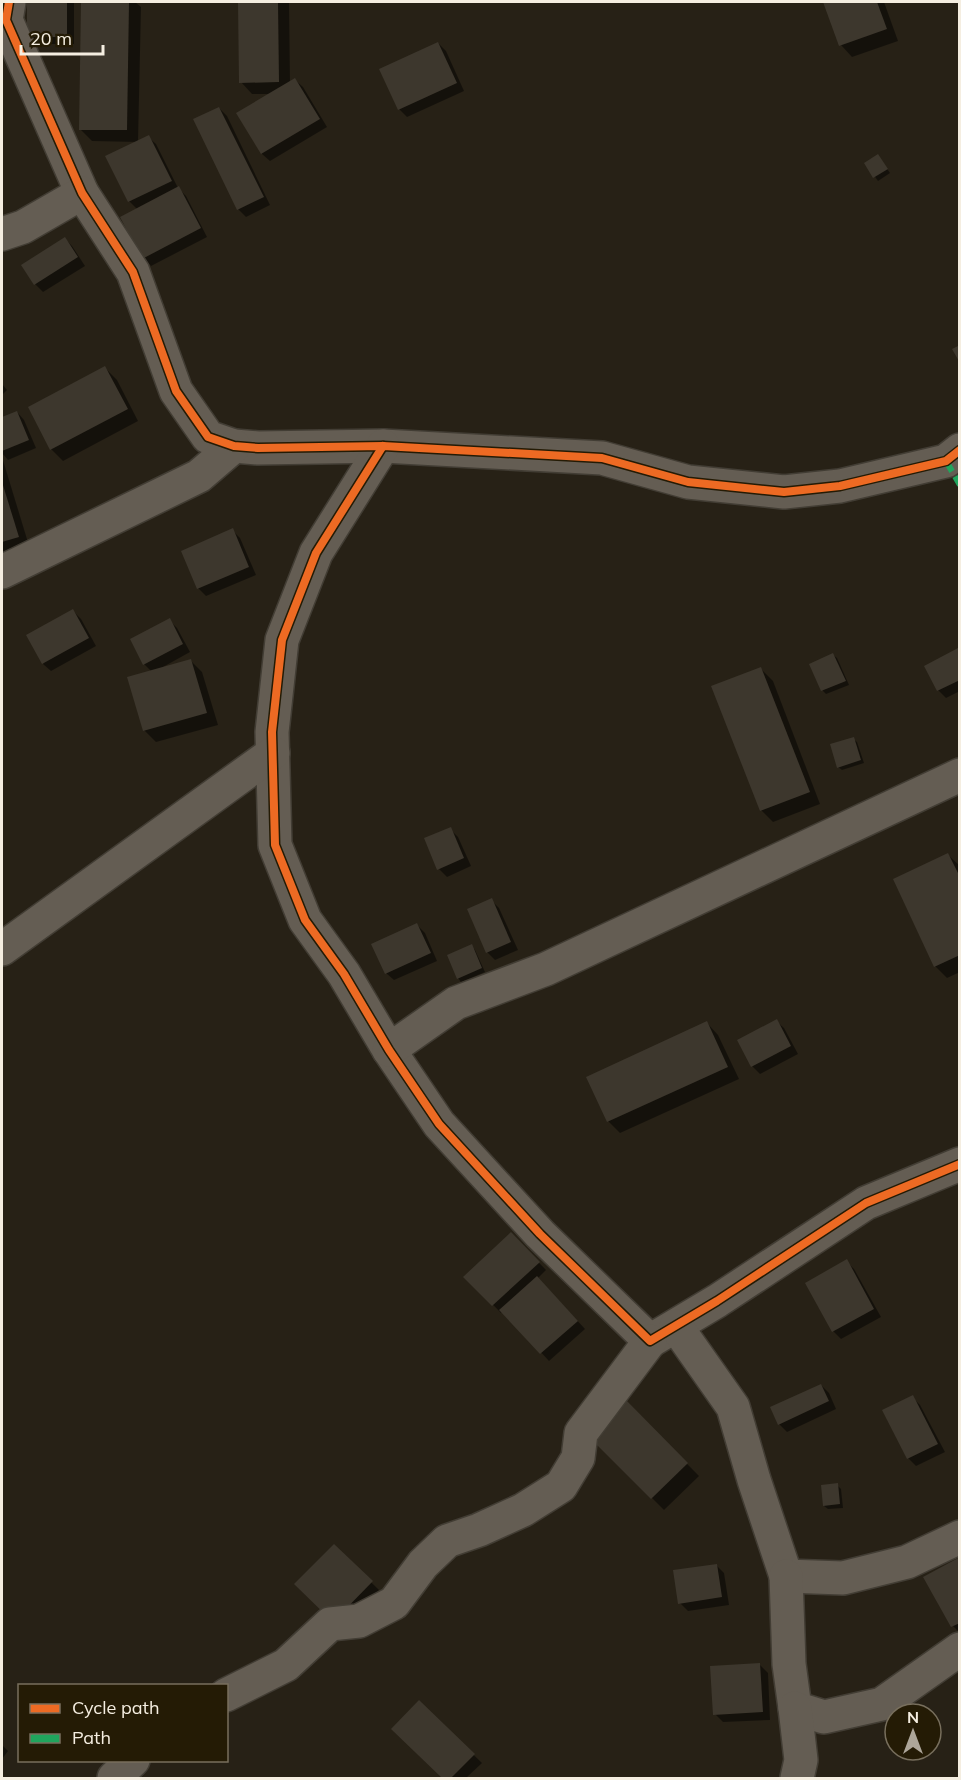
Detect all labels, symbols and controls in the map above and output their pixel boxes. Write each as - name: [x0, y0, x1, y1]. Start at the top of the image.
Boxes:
- scale bar: [21, 18, 104, 56]
- text: 20 m: [30, 27, 72, 50]
- legend: [18, 1684, 228, 1762]
- text: Cycle path: [72, 1696, 159, 1719]
- north arrow: [883, 1702, 943, 1762]
- text: N: [907, 1707, 919, 1727]
- text: Path: [72, 1726, 111, 1749]

